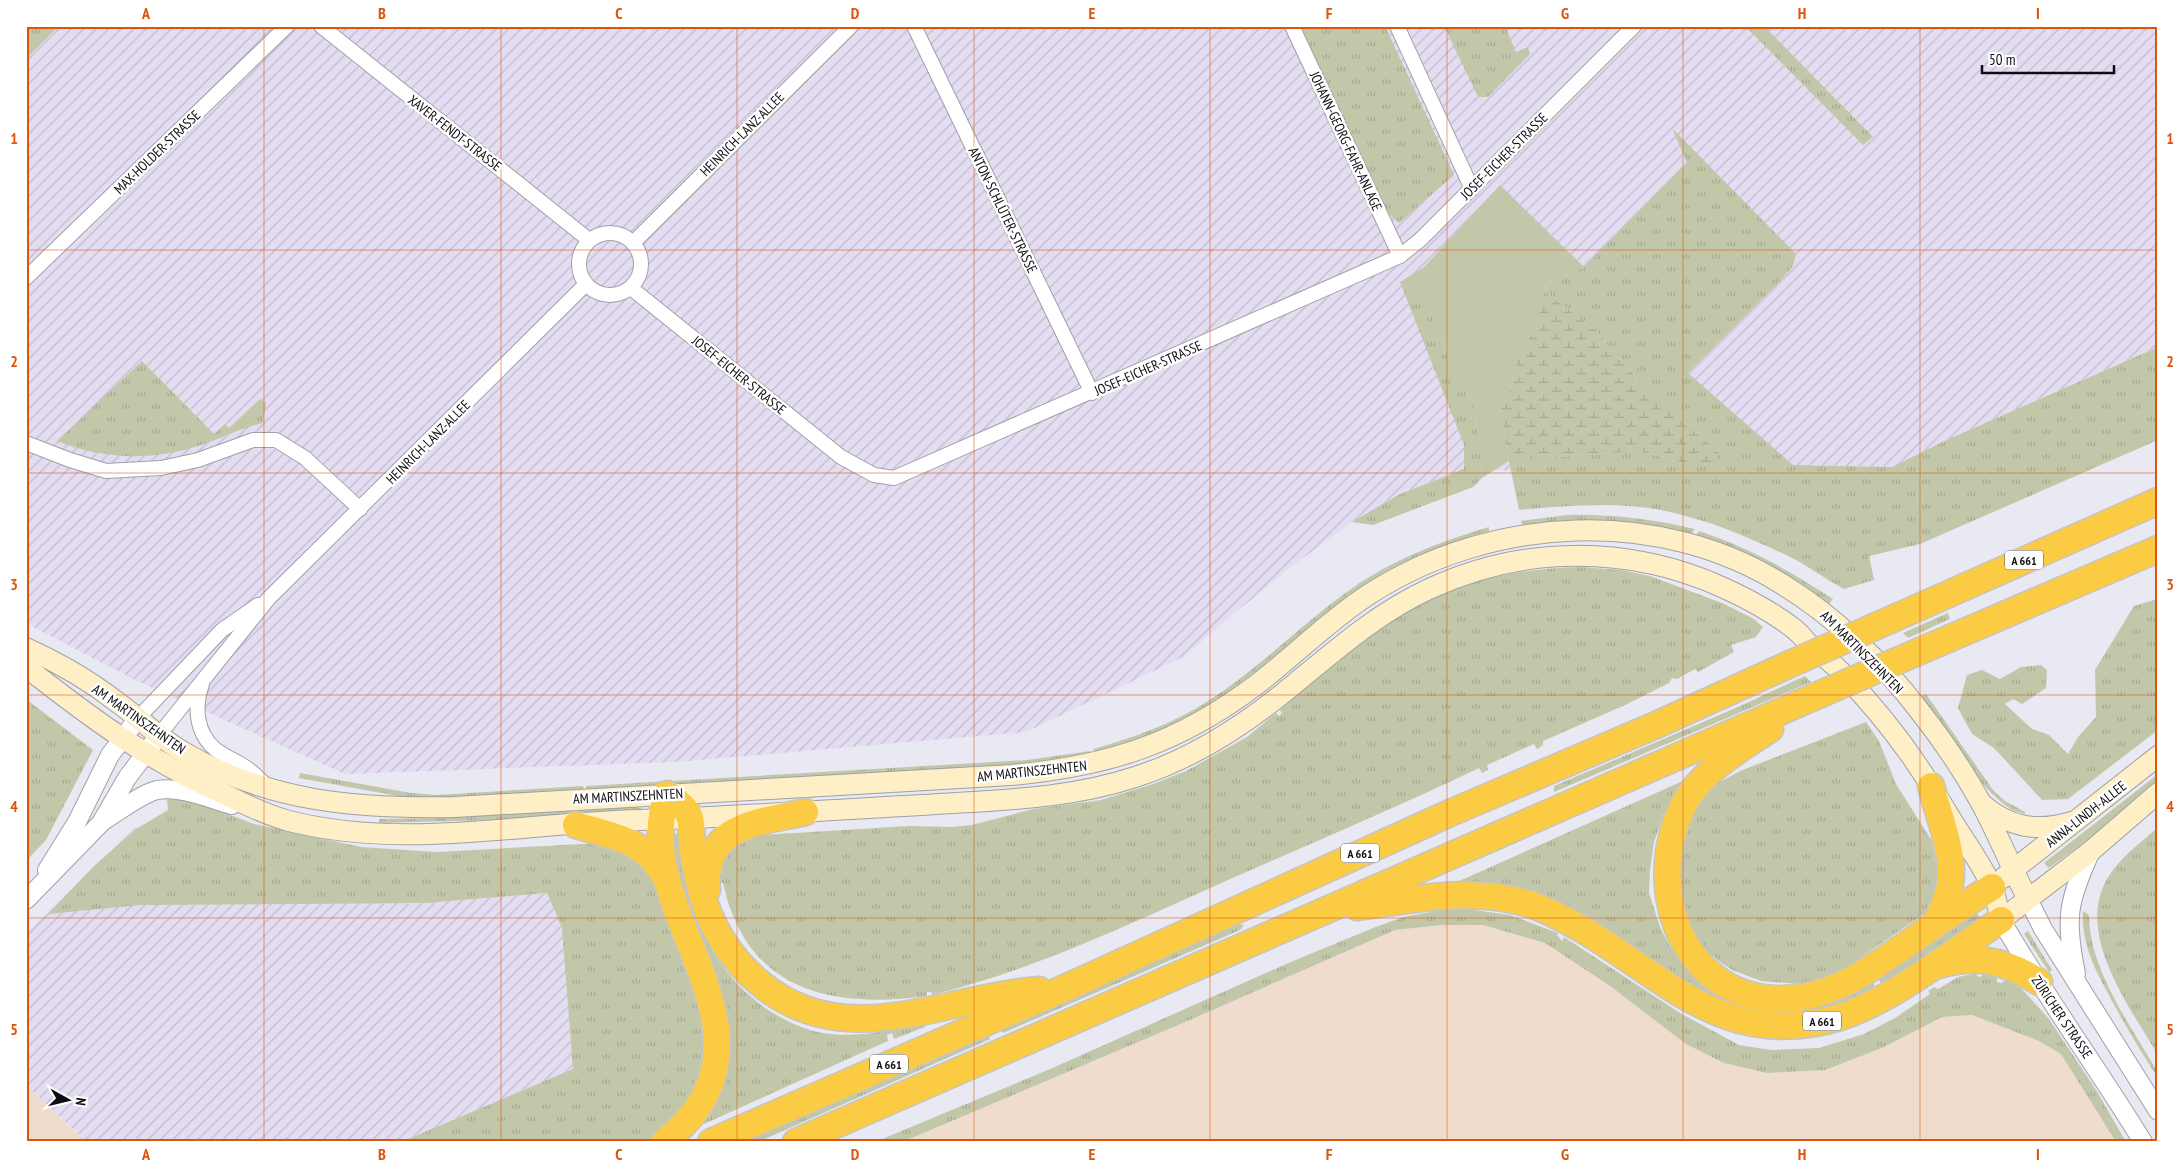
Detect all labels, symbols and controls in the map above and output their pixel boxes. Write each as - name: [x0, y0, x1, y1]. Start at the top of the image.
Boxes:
- text: A: [141, 3, 151, 23]
- text: B: [378, 3, 386, 23]
- text: C: [615, 3, 623, 23]
- text: D: [851, 3, 860, 23]
- text: E: [1089, 3, 1096, 23]
- text: F: [1326, 3, 1333, 23]
- text: G: [1561, 3, 1569, 23]
- text: H: [1798, 3, 1806, 23]
- text: I: [2036, 3, 2040, 23]
- scale bar: [1982, 42, 2114, 74]
- text: 50 m: [1989, 50, 2015, 69]
- street label: JOHANN-GEORG-FAHR-ANLAGE: [1305, 68, 1386, 214]
- street label: HEINRICH-LANZ-ALLEE: [696, 88, 788, 180]
- street label: XAVER-FENDT-STRASSE: [405, 91, 505, 175]
- street label: MAX-HOLDER-STRASSE: [110, 106, 204, 198]
- street label: JOSEF-EICHER-STRASSE: [1456, 109, 1551, 204]
- text: 1: [10, 128, 18, 148]
- text: 1: [2166, 128, 2174, 148]
- street label: ANTON-SCHLÜTER-STRASSE: [965, 144, 1041, 276]
- street label: JOSEF-EICHER-STRASSE: [688, 331, 790, 418]
- street label: JOSEF-EICHER-STRASSE: [1091, 336, 1205, 400]
- text: 2: [10, 351, 18, 371]
- text: 2: [2166, 351, 2174, 371]
- street label: HEINRICH-LANZ-ALLEE: [382, 396, 474, 488]
- road number: A 661: [2005, 550, 2043, 570]
- text: 3: [10, 574, 18, 594]
- text: 3: [2166, 574, 2174, 594]
- street label: AM MARTINSZEHNTEN: [1817, 607, 1907, 697]
- street label: AM MARTINSZEHNTEN: [89, 680, 189, 758]
- street label: AM MARTINSZEHNTEN: [976, 756, 1088, 786]
- street label: ANNA-LINDH-ALLEE: [2042, 777, 2130, 851]
- street label: AM MARTINSZEHNTEN: [573, 784, 683, 808]
- text: 4: [10, 796, 18, 816]
- text: 4: [2166, 796, 2174, 816]
- road number: A 661: [1341, 844, 1379, 862]
- street label: ZÜRICHER STRASSE: [2028, 972, 2096, 1062]
- road number: A 661: [1803, 1011, 1841, 1030]
- text: 5: [10, 1019, 18, 1039]
- text: 5: [2166, 1019, 2174, 1039]
- road number: A 661: [870, 1054, 908, 1074]
- north arrow: [42, 1076, 92, 1126]
- text: N: [71, 1097, 90, 1107]
- text: A: [141, 1144, 151, 1164]
- text: B: [378, 1144, 386, 1164]
- text: C: [615, 1144, 623, 1164]
- text: D: [851, 1144, 860, 1164]
- text: E: [1089, 1144, 1096, 1164]
- text: F: [1326, 1144, 1333, 1164]
- text: G: [1561, 1144, 1569, 1164]
- text: H: [1798, 1144, 1806, 1164]
- text: I: [2036, 1144, 2040, 1164]

